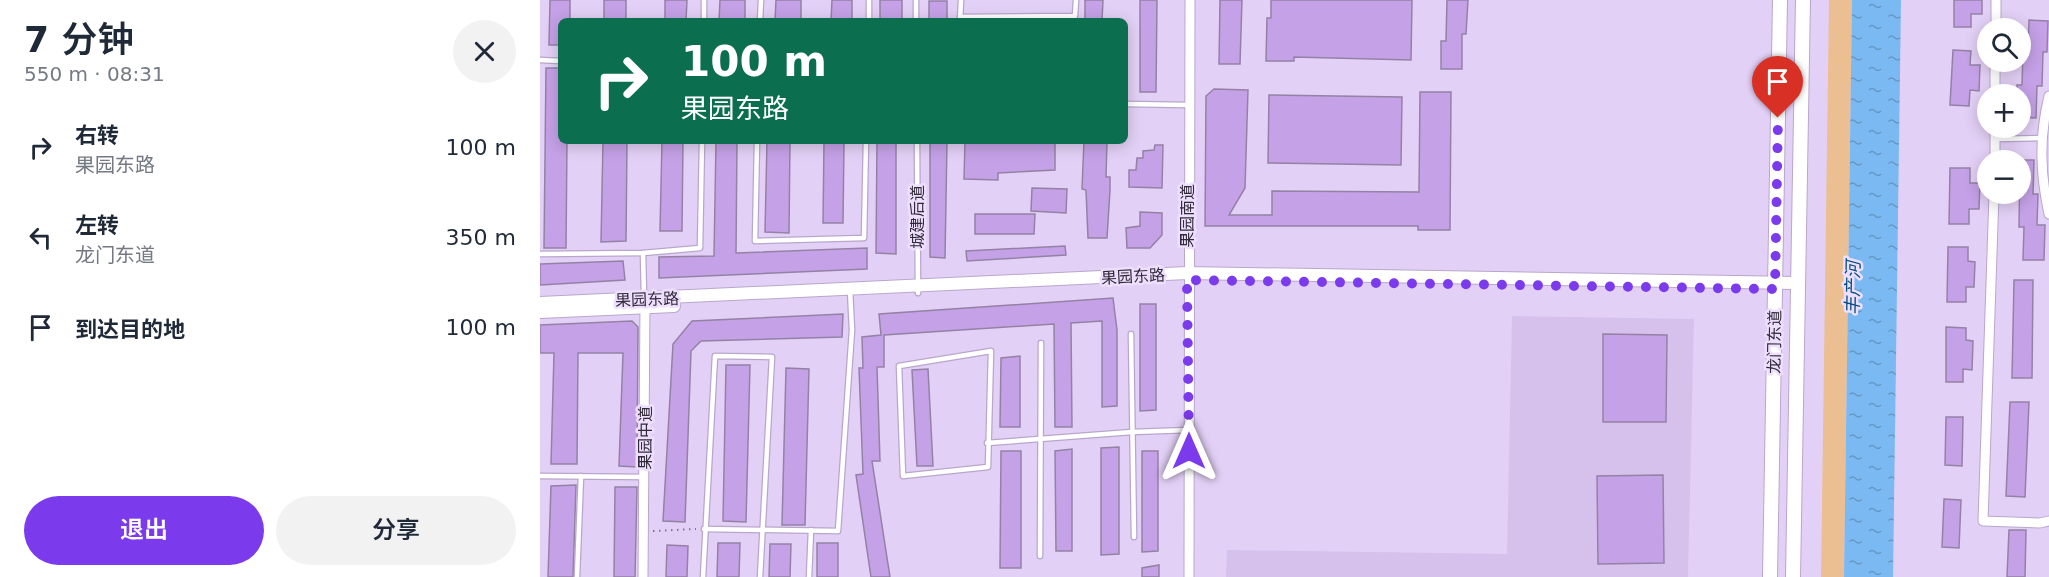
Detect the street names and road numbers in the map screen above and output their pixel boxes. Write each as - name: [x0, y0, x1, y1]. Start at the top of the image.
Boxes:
- street label: 果园南道: [1178, 184, 1197, 248]
- street label: 城建后道: [908, 185, 927, 249]
- street label: 果园东路: [1101, 265, 1165, 288]
- street label: 果园东路: [615, 289, 679, 310]
- street label: 龙门东道: [1764, 310, 1785, 374]
- street label: 果园中道: [636, 406, 655, 470]

